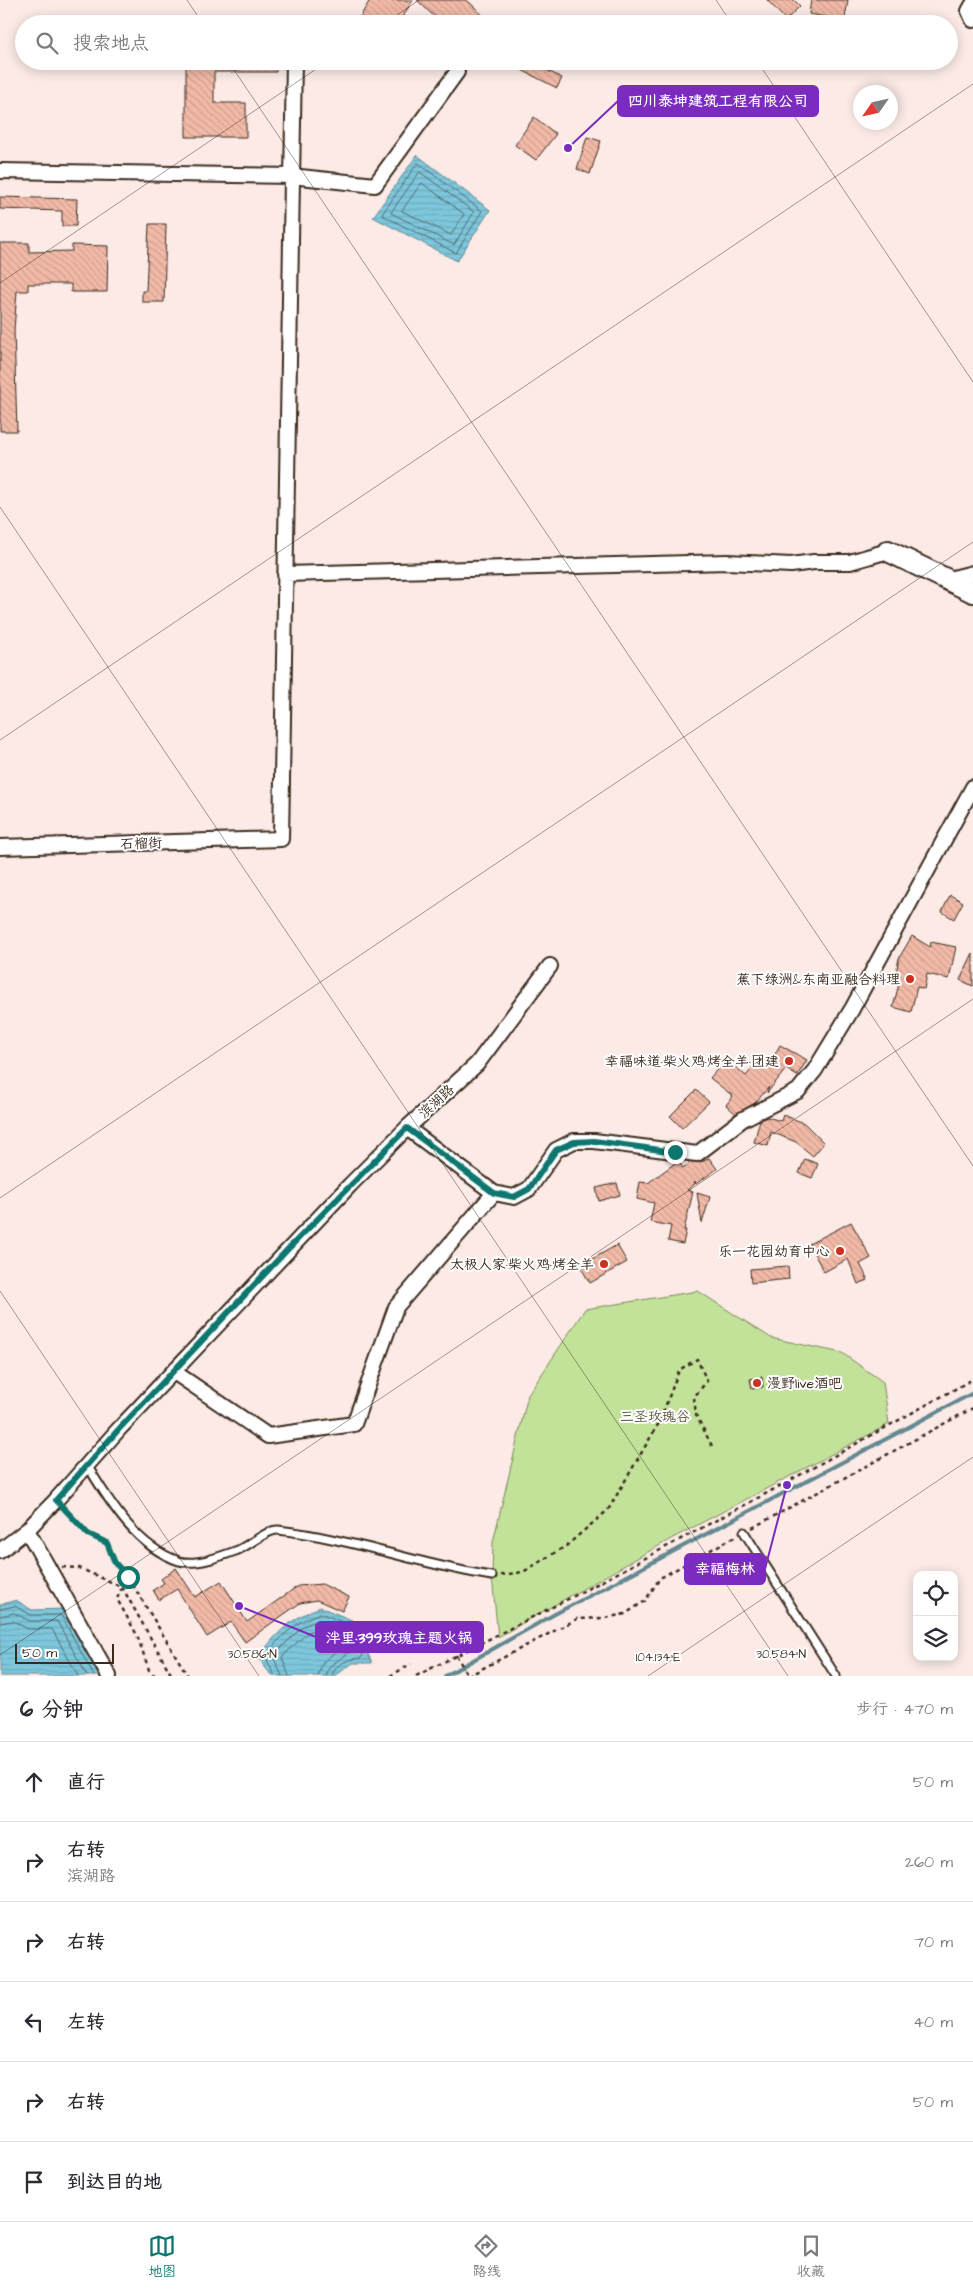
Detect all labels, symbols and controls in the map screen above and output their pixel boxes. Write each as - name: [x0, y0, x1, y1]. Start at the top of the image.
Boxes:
- search box: [15, 15, 958, 70]
- icon: search: [33, 29, 61, 57]
- text: 搜索地点: [73, 30, 149, 57]
- north arrow: [853, 85, 898, 130]
- callout: 四川泰坤建筑工程有限公司: [618, 86, 818, 116]
- text: 四川泰坤建筑工程有限公司: [628, 91, 808, 112]
- street label: 石榴街: [120, 833, 162, 855]
- place label: 蕉下绿洲&东南亚融合料理: [737, 970, 900, 990]
- marker: 蕉下绿洲&东南亚融合料理: [904, 973, 916, 985]
- place label: 幸福味道·柴火鸡·烤全羊·团建: [605, 1052, 779, 1072]
- marker: 幸福味道·柴火鸡·烤全羊·团建: [783, 1055, 795, 1067]
- street label: 滨湖路: [414, 1080, 459, 1123]
- route end: [664, 1141, 687, 1164]
- place label: 乐一花园幼育中心: [718, 1242, 830, 1262]
- marker: 乐一花园幼育中心: [834, 1245, 846, 1257]
- place label: 太极人家·柴火鸡·烤全羊: [450, 1255, 594, 1275]
- marker: 太极人家·柴火鸡·烤全羊: [598, 1258, 610, 1270]
- place label: 漫野live酒吧: [767, 1374, 842, 1394]
- marker: 漫野live酒吧: [751, 1377, 763, 1389]
- park label: 三圣玫瑰谷: [620, 1407, 690, 1427]
- callout: 幸福梅林: [685, 1554, 765, 1584]
- text: 幸福梅林: [695, 1559, 755, 1580]
- route start: [117, 1566, 140, 1589]
- map controls: [913, 1571, 958, 1661]
- button: locate: [913, 1571, 958, 1616]
- button: layers: [913, 1616, 958, 1661]
- callout: 泮里·399玫瑰主题火锅: [316, 1622, 483, 1652]
- text: 泮里·399玫瑰主题火锅: [326, 1628, 472, 1649]
- scale bar: [15, 1641, 114, 1664]
- text: 50 m: [22, 1643, 57, 1663]
- text: 30.586°N: [227, 1646, 277, 1663]
- text: 30.584°N: [756, 1646, 806, 1663]
- text: 104.134°E: [636, 1649, 680, 1666]
- text: 6 分钟: [20, 1695, 84, 1724]
- text: 步行 · 470 m: [856, 1698, 953, 1720]
- icon: ahead: [20, 1768, 48, 1796]
- text: 直行: [67, 1769, 105, 1796]
- text: 50 m: [913, 1771, 953, 1793]
- text: 右转: [67, 1837, 105, 1864]
- icon: right: [20, 1848, 48, 1876]
- text: 260 m: [905, 1851, 953, 1873]
- text: 滨湖路: [67, 1865, 115, 1887]
- icon: right: [20, 1928, 48, 1956]
- text: 右转: [67, 1929, 105, 1956]
- text: 70 m: [914, 1931, 953, 1953]
- icon: left: [20, 2008, 48, 2036]
- text: 左转: [67, 2009, 105, 2036]
- text: 40 m: [913, 2011, 953, 2033]
- icon: right: [20, 2088, 48, 2116]
- text: 右转: [67, 2089, 105, 2116]
- text: 50 m: [913, 2091, 953, 2113]
- icon: arrive: [20, 2168, 48, 2196]
- text: 到达目的地: [67, 2169, 162, 2196]
- tab: 地图: [148, 2232, 176, 2282]
- tab: 路线: [472, 2232, 500, 2282]
- tab: 收藏: [797, 2232, 825, 2282]

